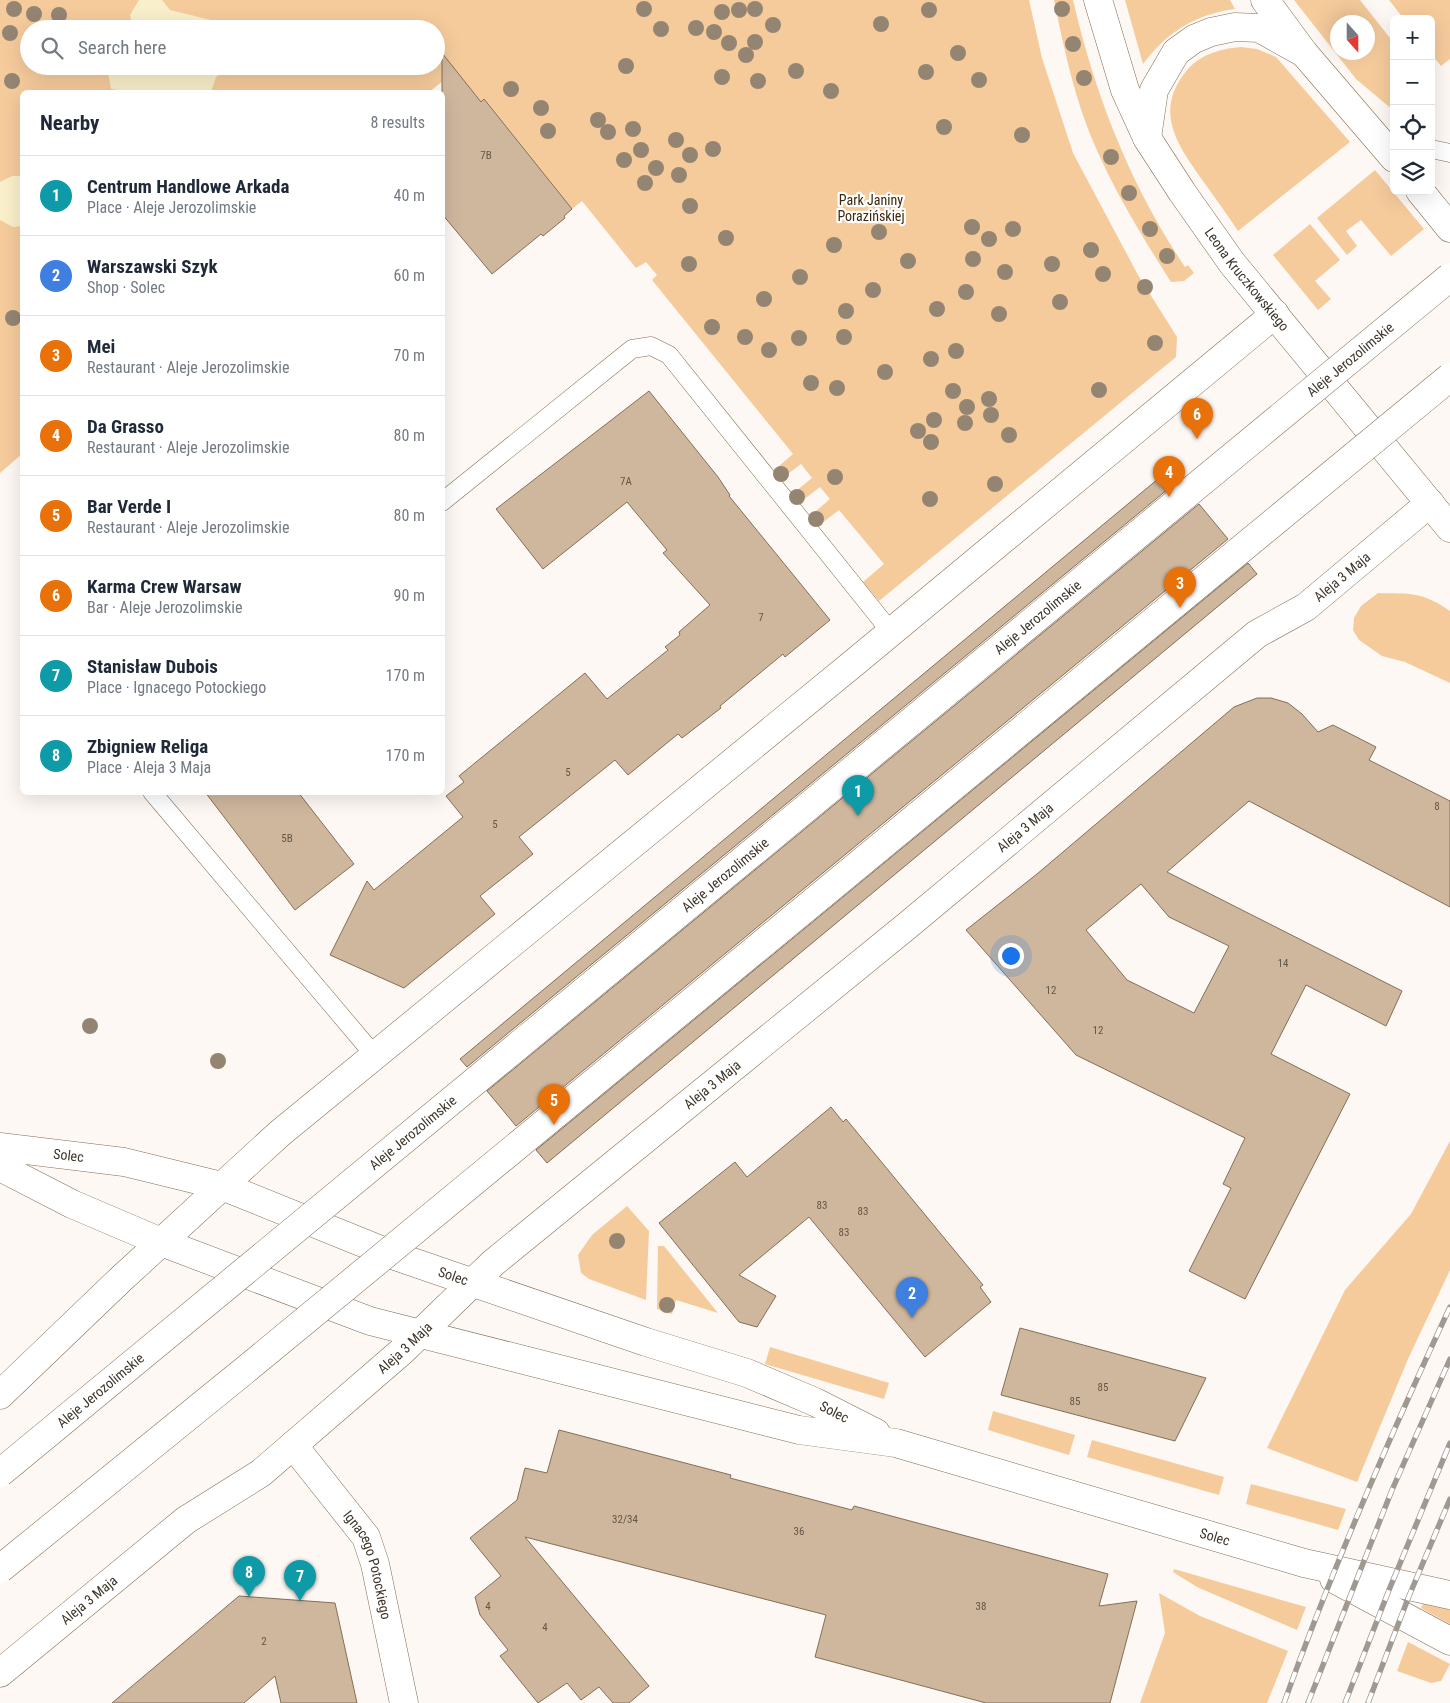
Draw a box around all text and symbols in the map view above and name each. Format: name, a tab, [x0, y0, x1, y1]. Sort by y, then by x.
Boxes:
north arrow	[1330, 15, 1375, 60]
map controls	[1390, 15, 1435, 195]
button: +	[1390, 15, 1435, 60]
search box	[20, 20, 445, 75]
icon: search	[38, 34, 66, 62]
text: Search here	[78, 36, 166, 59]
button: −	[1390, 60, 1435, 105]
button: locate	[1390, 105, 1435, 150]
text: Nearby	[40, 111, 99, 135]
text: 8 results	[370, 113, 425, 132]
house number: 7B	[480, 149, 492, 162]
button: layers	[1390, 150, 1435, 195]
text: Centrum Handlowe Arkada	[87, 175, 289, 198]
text: 1	[52, 186, 60, 205]
text: 40 m	[393, 186, 425, 205]
park label: Park Janiny Porazińskiej	[837, 192, 905, 224]
text: Place · Aleje Jerozolimskie	[87, 198, 256, 217]
street label: Leona Kruczkowskiego	[1202, 224, 1293, 334]
text: Warszawski Szyk	[87, 255, 218, 278]
text: 2	[52, 266, 60, 285]
text: 60 m	[393, 266, 425, 285]
text: Shop · Solec	[87, 278, 165, 297]
street label: Aleje Jerozolimskie	[1303, 319, 1397, 400]
text: Mei	[87, 335, 115, 358]
text: 3	[52, 346, 60, 365]
text: 70 m	[393, 346, 425, 365]
text: Restaurant · Aleje Jerozolimskie	[87, 358, 289, 377]
pin: 6	[1181, 398, 1213, 439]
text: Da Grasso	[87, 415, 164, 438]
text: 4	[52, 426, 60, 445]
text: 80 m	[393, 426, 425, 445]
text: Restaurant · Aleje Jerozolimskie	[87, 438, 289, 457]
pin: 4	[1153, 456, 1185, 497]
house number: 7A	[620, 475, 633, 488]
text: Bar Verde I	[87, 495, 171, 518]
text: 5	[52, 506, 60, 525]
text: 80 m	[393, 506, 425, 525]
text: Restaurant · Aleje Jerozolimskie	[87, 518, 289, 537]
street label: Aleja 3 Maja	[1311, 549, 1373, 605]
pin: 3	[1164, 567, 1196, 608]
text: Karma Crew Warsaw	[87, 575, 241, 598]
street label: Aleje Jerozolimskie	[991, 576, 1085, 658]
text: 6	[52, 586, 60, 605]
text: 90 m	[393, 586, 425, 605]
text: Bar · Aleje Jerozolimskie	[87, 598, 243, 617]
house number: 7	[758, 611, 764, 624]
text: Stanisław Dubois	[87, 655, 218, 678]
text: 7	[52, 666, 60, 685]
text: 170 m	[386, 666, 425, 685]
text: Place · Ignacego Potockiego	[87, 678, 266, 697]
text: Zbigniew Religa	[87, 735, 208, 758]
text: 8	[52, 746, 60, 765]
text: 170 m	[386, 746, 425, 765]
text: Place · Aleja 3 Maja	[87, 758, 211, 777]
house number: 5	[565, 766, 571, 779]
pin: 1	[842, 775, 874, 816]
street label: Aleja 3 Maja	[994, 799, 1056, 855]
house number: 8	[1434, 800, 1440, 813]
house number: 5	[492, 818, 498, 831]
house number: 5B	[281, 832, 293, 845]
street label: Aleje Jerozolimskie	[679, 834, 772, 915]
your location	[998, 943, 1024, 969]
house number: 14	[1278, 957, 1289, 970]
house number: 12	[1046, 984, 1056, 997]
house number: 12	[1093, 1024, 1103, 1037]
street label: Aleja 3 Maja	[681, 1057, 744, 1112]
pin: 5	[538, 1084, 570, 1125]
street label: Aleje Jerozolimskie	[366, 1092, 460, 1173]
street label: Solec	[52, 1146, 85, 1165]
house number: 83	[817, 1199, 827, 1212]
house number: 83	[858, 1205, 868, 1218]
house number: 83	[839, 1226, 849, 1239]
street label: Solec	[436, 1263, 470, 1288]
pin: 2	[896, 1277, 928, 1318]
street label: Aleja 3 Maja	[374, 1319, 435, 1377]
street label: Aleje Jerozolimskie	[54, 1350, 147, 1431]
house number: 85	[1098, 1381, 1108, 1394]
house number: 85	[1070, 1395, 1080, 1408]
street label: Solec	[817, 1398, 852, 1426]
street label: Ignacego Potockiego	[340, 1507, 394, 1621]
house number: 32/34	[612, 1513, 638, 1526]
house number: 36	[794, 1525, 804, 1538]
street label: Solec	[1198, 1525, 1232, 1549]
pin: 8	[233, 1556, 265, 1597]
pin: 7	[284, 1560, 316, 1601]
street label: Aleja 3 Maja	[57, 1572, 120, 1628]
house number: 4	[485, 1600, 491, 1613]
house number: 38	[976, 1600, 986, 1613]
house number: 4	[542, 1621, 548, 1634]
house number: 2	[261, 1635, 267, 1648]

